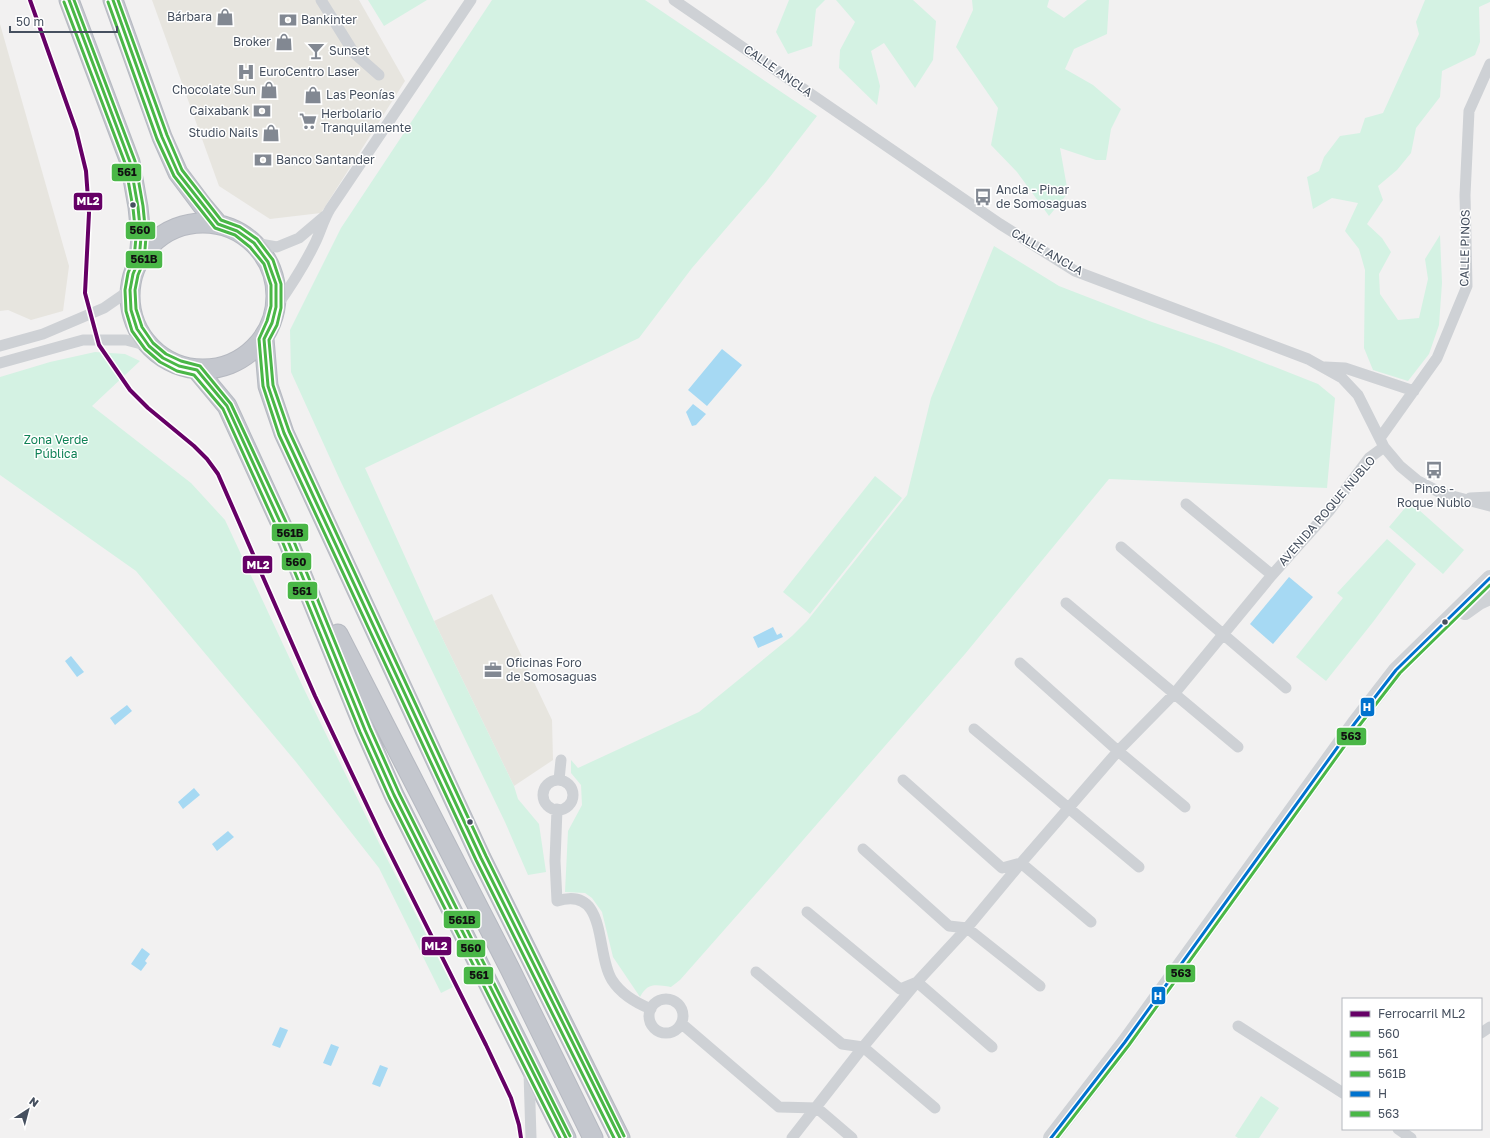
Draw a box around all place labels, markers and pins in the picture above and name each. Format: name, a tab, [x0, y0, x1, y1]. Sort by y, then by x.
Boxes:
shop icon: Bárbara	[215, 7, 235, 27]
place label: Bárbara	[167, 9, 212, 24]
bank icon: Bankinter	[278, 10, 298, 30]
place label: Bankinter	[301, 12, 357, 27]
shop icon: Broker	[274, 32, 294, 52]
place label: Broker	[233, 34, 271, 49]
bar icon: Sunset	[306, 41, 326, 61]
place label: Sunset	[329, 43, 370, 58]
hospital icon: EuroCentro Laser	[236, 62, 256, 82]
place label: EuroCentro Laser	[259, 64, 359, 79]
shop icon: Chocolate Sun	[259, 80, 279, 100]
place label: Chocolate Sun	[172, 82, 256, 97]
shop icon: Las Peonías	[303, 85, 323, 105]
place label: Las Peonías	[326, 87, 395, 102]
bank icon: Caixabank	[252, 101, 272, 121]
place label: Caixabank	[189, 103, 249, 118]
place label: Herbolario Tranquilamente	[321, 106, 411, 135]
supermarket icon: Herbolario Tranquilamente	[298, 111, 318, 131]
shop icon: Studio Nails	[261, 123, 281, 143]
place label: Studio Nails	[188, 125, 258, 140]
bank icon: Banco Santander	[253, 150, 273, 170]
place label: Banco Santander	[276, 152, 375, 167]
place label: Ancla - Pinar de Somosaguas	[996, 182, 1087, 211]
bus stop icon: Ancla - Pinar de Somosaguas	[973, 187, 993, 207]
unlabelled marker	[128, 200, 138, 210]
bus stop icon: Pinos - Roque Nublo	[1424, 460, 1444, 480]
place label: Pinos - Roque Nublo	[1397, 481, 1471, 510]
unlabelled marker	[1440, 617, 1450, 627]
place label: Oficinas Foro de Somosaguas	[506, 655, 597, 684]
office icon: Oficinas Foro de Somosaguas	[483, 660, 503, 680]
unlabelled marker	[465, 817, 475, 827]

